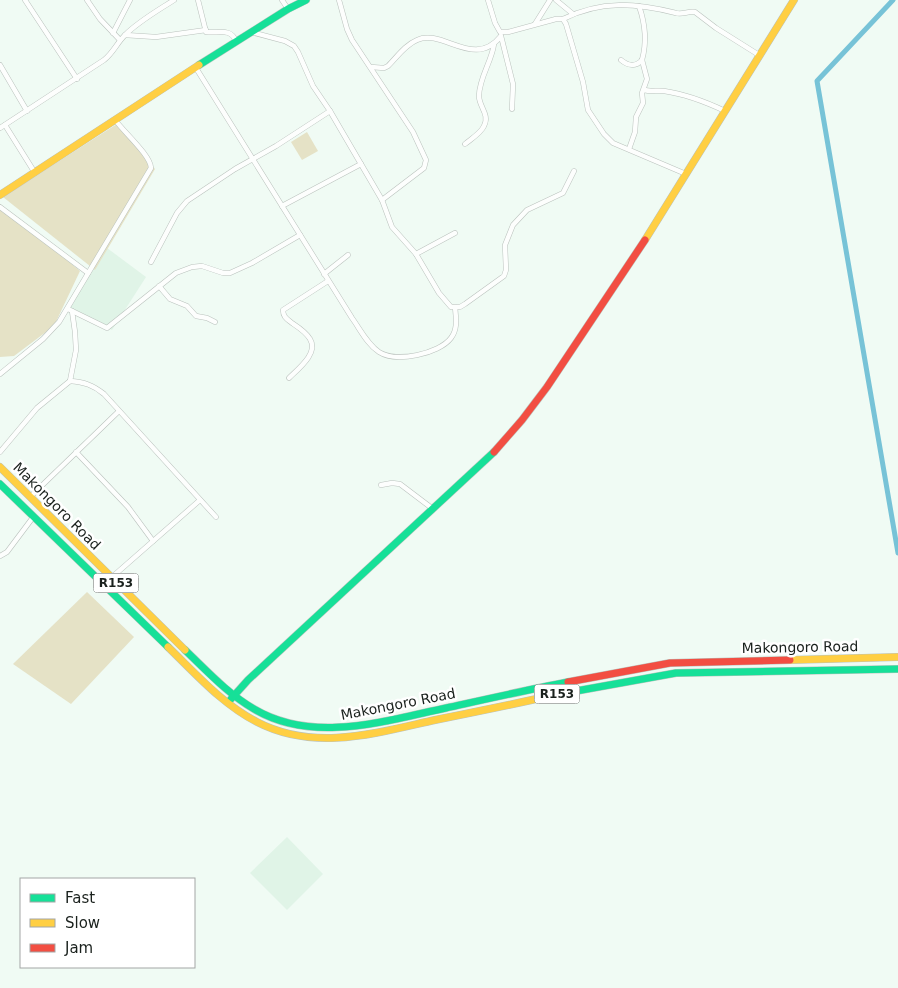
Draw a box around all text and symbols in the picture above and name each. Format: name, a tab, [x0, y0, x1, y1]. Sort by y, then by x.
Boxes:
street label: Makongoro Road	[10, 459, 104, 553]
road number: R153	[94, 574, 138, 592]
street label: Makongoro Road	[741, 638, 859, 656]
road number: R153	[534, 684, 580, 704]
street label: Makongoro Road	[339, 685, 457, 723]
legend	[20, 878, 195, 968]
text: Fast	[65, 889, 95, 907]
text: Slow	[65, 914, 100, 932]
text: Jam	[64, 939, 93, 957]

